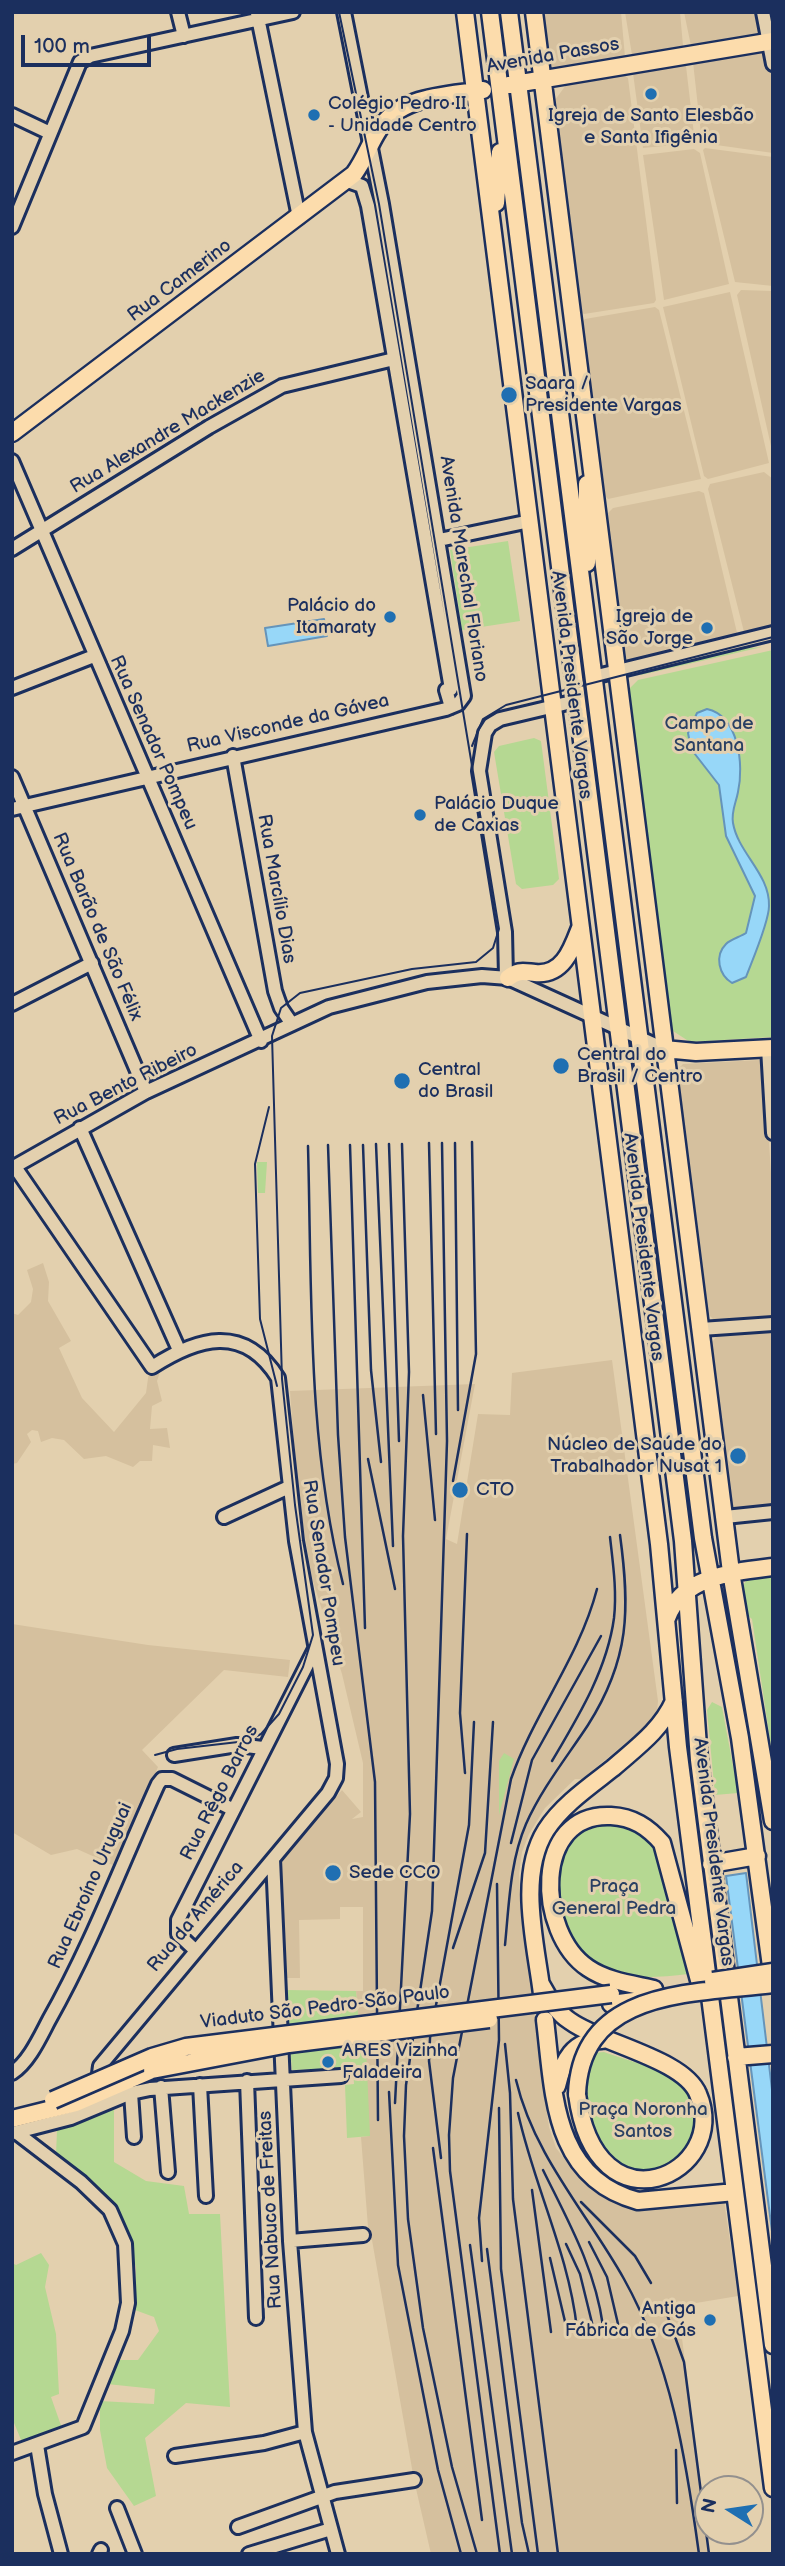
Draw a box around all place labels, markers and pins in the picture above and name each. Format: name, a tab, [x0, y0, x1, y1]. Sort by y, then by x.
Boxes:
marker: Igreja de Santo Elesbão e Santa Ifigênia	[643, 86, 659, 102]
place label: Colégio Pedro II - Unidade Centro	[328, 93, 477, 137]
place label: Igreja de Santo Elesbão e Santa Ifigênia	[548, 105, 754, 149]
marker: Colégio Pedro II - Unidade Centro	[306, 107, 322, 123]
place label: Saara / Presidente Vargas	[525, 373, 682, 417]
marker: Saara / Presidente Vargas	[499, 385, 519, 405]
place label: Palácio do Itamaraty	[287, 595, 376, 639]
place label: Igreja de São Jorge	[606, 606, 693, 650]
marker: Palácio do Itamaraty	[382, 609, 398, 625]
marker: Igreja de São Jorge	[699, 620, 715, 636]
place label: Palácio Duque de Caxias	[434, 793, 559, 837]
marker: Palácio Duque de Caxias	[412, 807, 428, 823]
place label: Central do Brasil / Centro	[577, 1044, 703, 1088]
marker: Central do Brasil / Centro	[551, 1056, 571, 1076]
place label: Central do Brasil	[418, 1059, 493, 1103]
marker: Central do Brasil	[392, 1071, 412, 1091]
place label: Núcleo de Saúde do Trabalhador Nusat 1	[547, 1434, 722, 1478]
marker: Núcleo de Saúde do Trabalhador Nusat 1	[728, 1446, 748, 1466]
place label: CTO	[476, 1479, 514, 1501]
marker: CTO	[450, 1480, 470, 1500]
place label: Sede CCO	[349, 1862, 441, 1884]
marker: Sede CCO	[323, 1863, 343, 1883]
place label: ARES Vizinha Faladeira	[342, 2040, 458, 2084]
marker: ARES Vizinha Faladeira	[320, 2054, 336, 2070]
place label: Antiga Fábrica de Gás	[565, 2298, 696, 2342]
marker: Antiga Fábrica de Gás	[702, 2312, 718, 2328]

